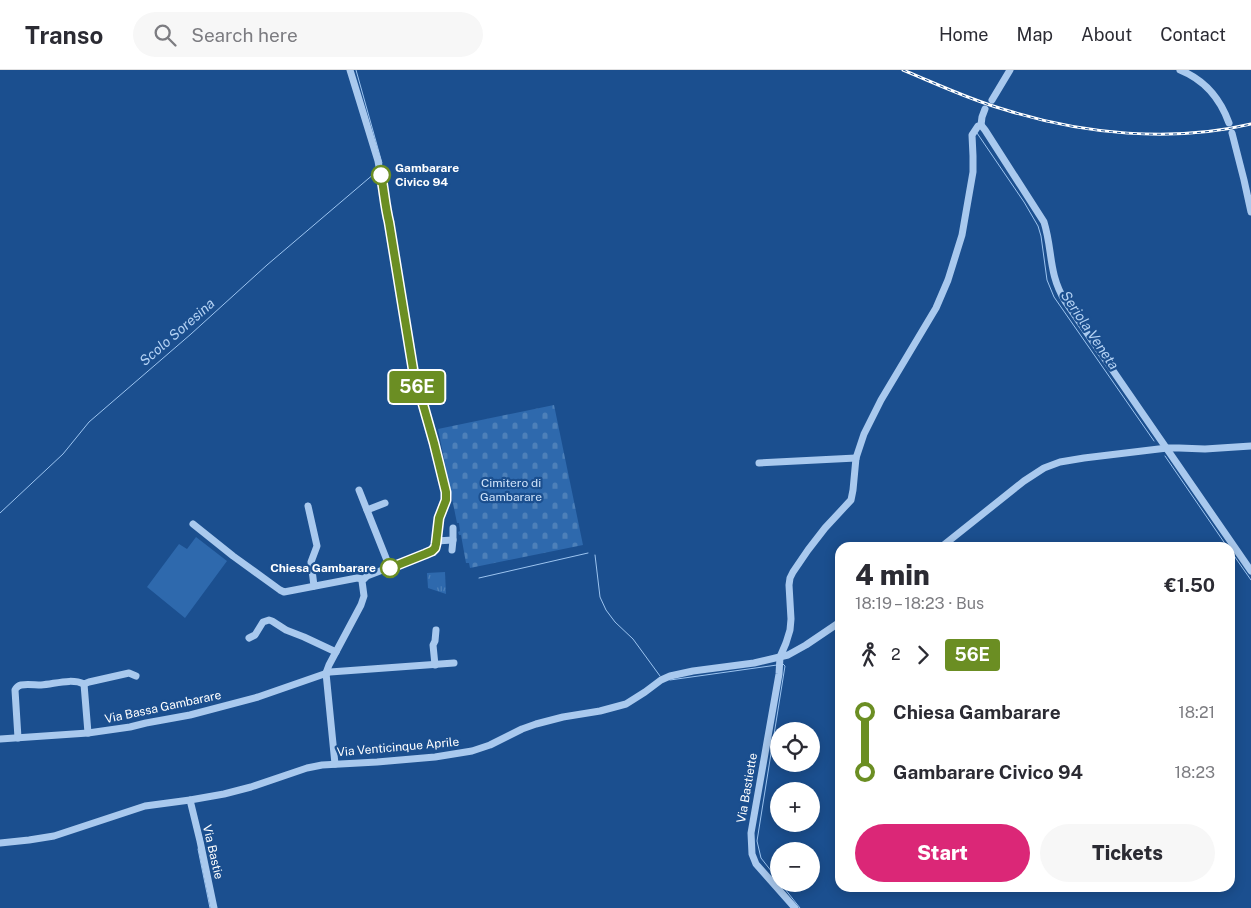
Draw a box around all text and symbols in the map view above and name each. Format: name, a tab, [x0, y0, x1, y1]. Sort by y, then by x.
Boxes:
search box	[133, 12, 483, 57]
text: Transo	[25, 21, 103, 49]
icon: search	[151, 21, 179, 49]
text: Search here	[191, 24, 298, 46]
text: Home	[939, 24, 989, 45]
text: Map	[1017, 24, 1053, 45]
text: About	[1081, 24, 1132, 45]
text: Contact	[1160, 24, 1226, 45]
place label: Gambarare Civico 94	[395, 161, 459, 189]
marker: Gambarare Civico 94	[371, 165, 391, 185]
water label: Seriola Veneta	[1058, 288, 1122, 372]
water label: Scolo Soresina	[136, 295, 218, 369]
line badge: 56E	[388, 371, 446, 403]
text: 56E	[399, 376, 435, 397]
park label: Cimitero di Gambarare	[480, 476, 542, 504]
marker: Chiesa Gambarare	[380, 558, 400, 578]
text: 4 min	[855, 558, 930, 591]
place label: Chiesa Gambarare	[270, 561, 376, 575]
text: €1.50	[1164, 574, 1215, 596]
text: 18:19 – 18:23 · Bus	[855, 594, 984, 613]
icon: walk	[855, 641, 883, 669]
icon: forward	[909, 641, 937, 669]
text: 56E	[955, 644, 990, 665]
text: 2	[891, 645, 901, 664]
street label: Via Bassa Gambarare	[103, 688, 223, 726]
text: Chiesa Gambarare	[893, 701, 1061, 723]
text: 18:21	[1178, 703, 1215, 722]
map controls	[770, 722, 820, 892]
button: locate	[770, 722, 820, 772]
street label: Via Venticinque Aprile	[336, 735, 460, 759]
street label: Via Bastiette	[734, 752, 760, 824]
text: Gambarare Civico 94	[893, 761, 1083, 783]
text: 18:23	[1175, 763, 1215, 782]
button: +	[770, 782, 820, 832]
street label: Via Bastie	[200, 823, 226, 881]
button: Start	[855, 824, 1030, 882]
button: Tickets	[1040, 824, 1215, 882]
button: −	[770, 842, 820, 892]

